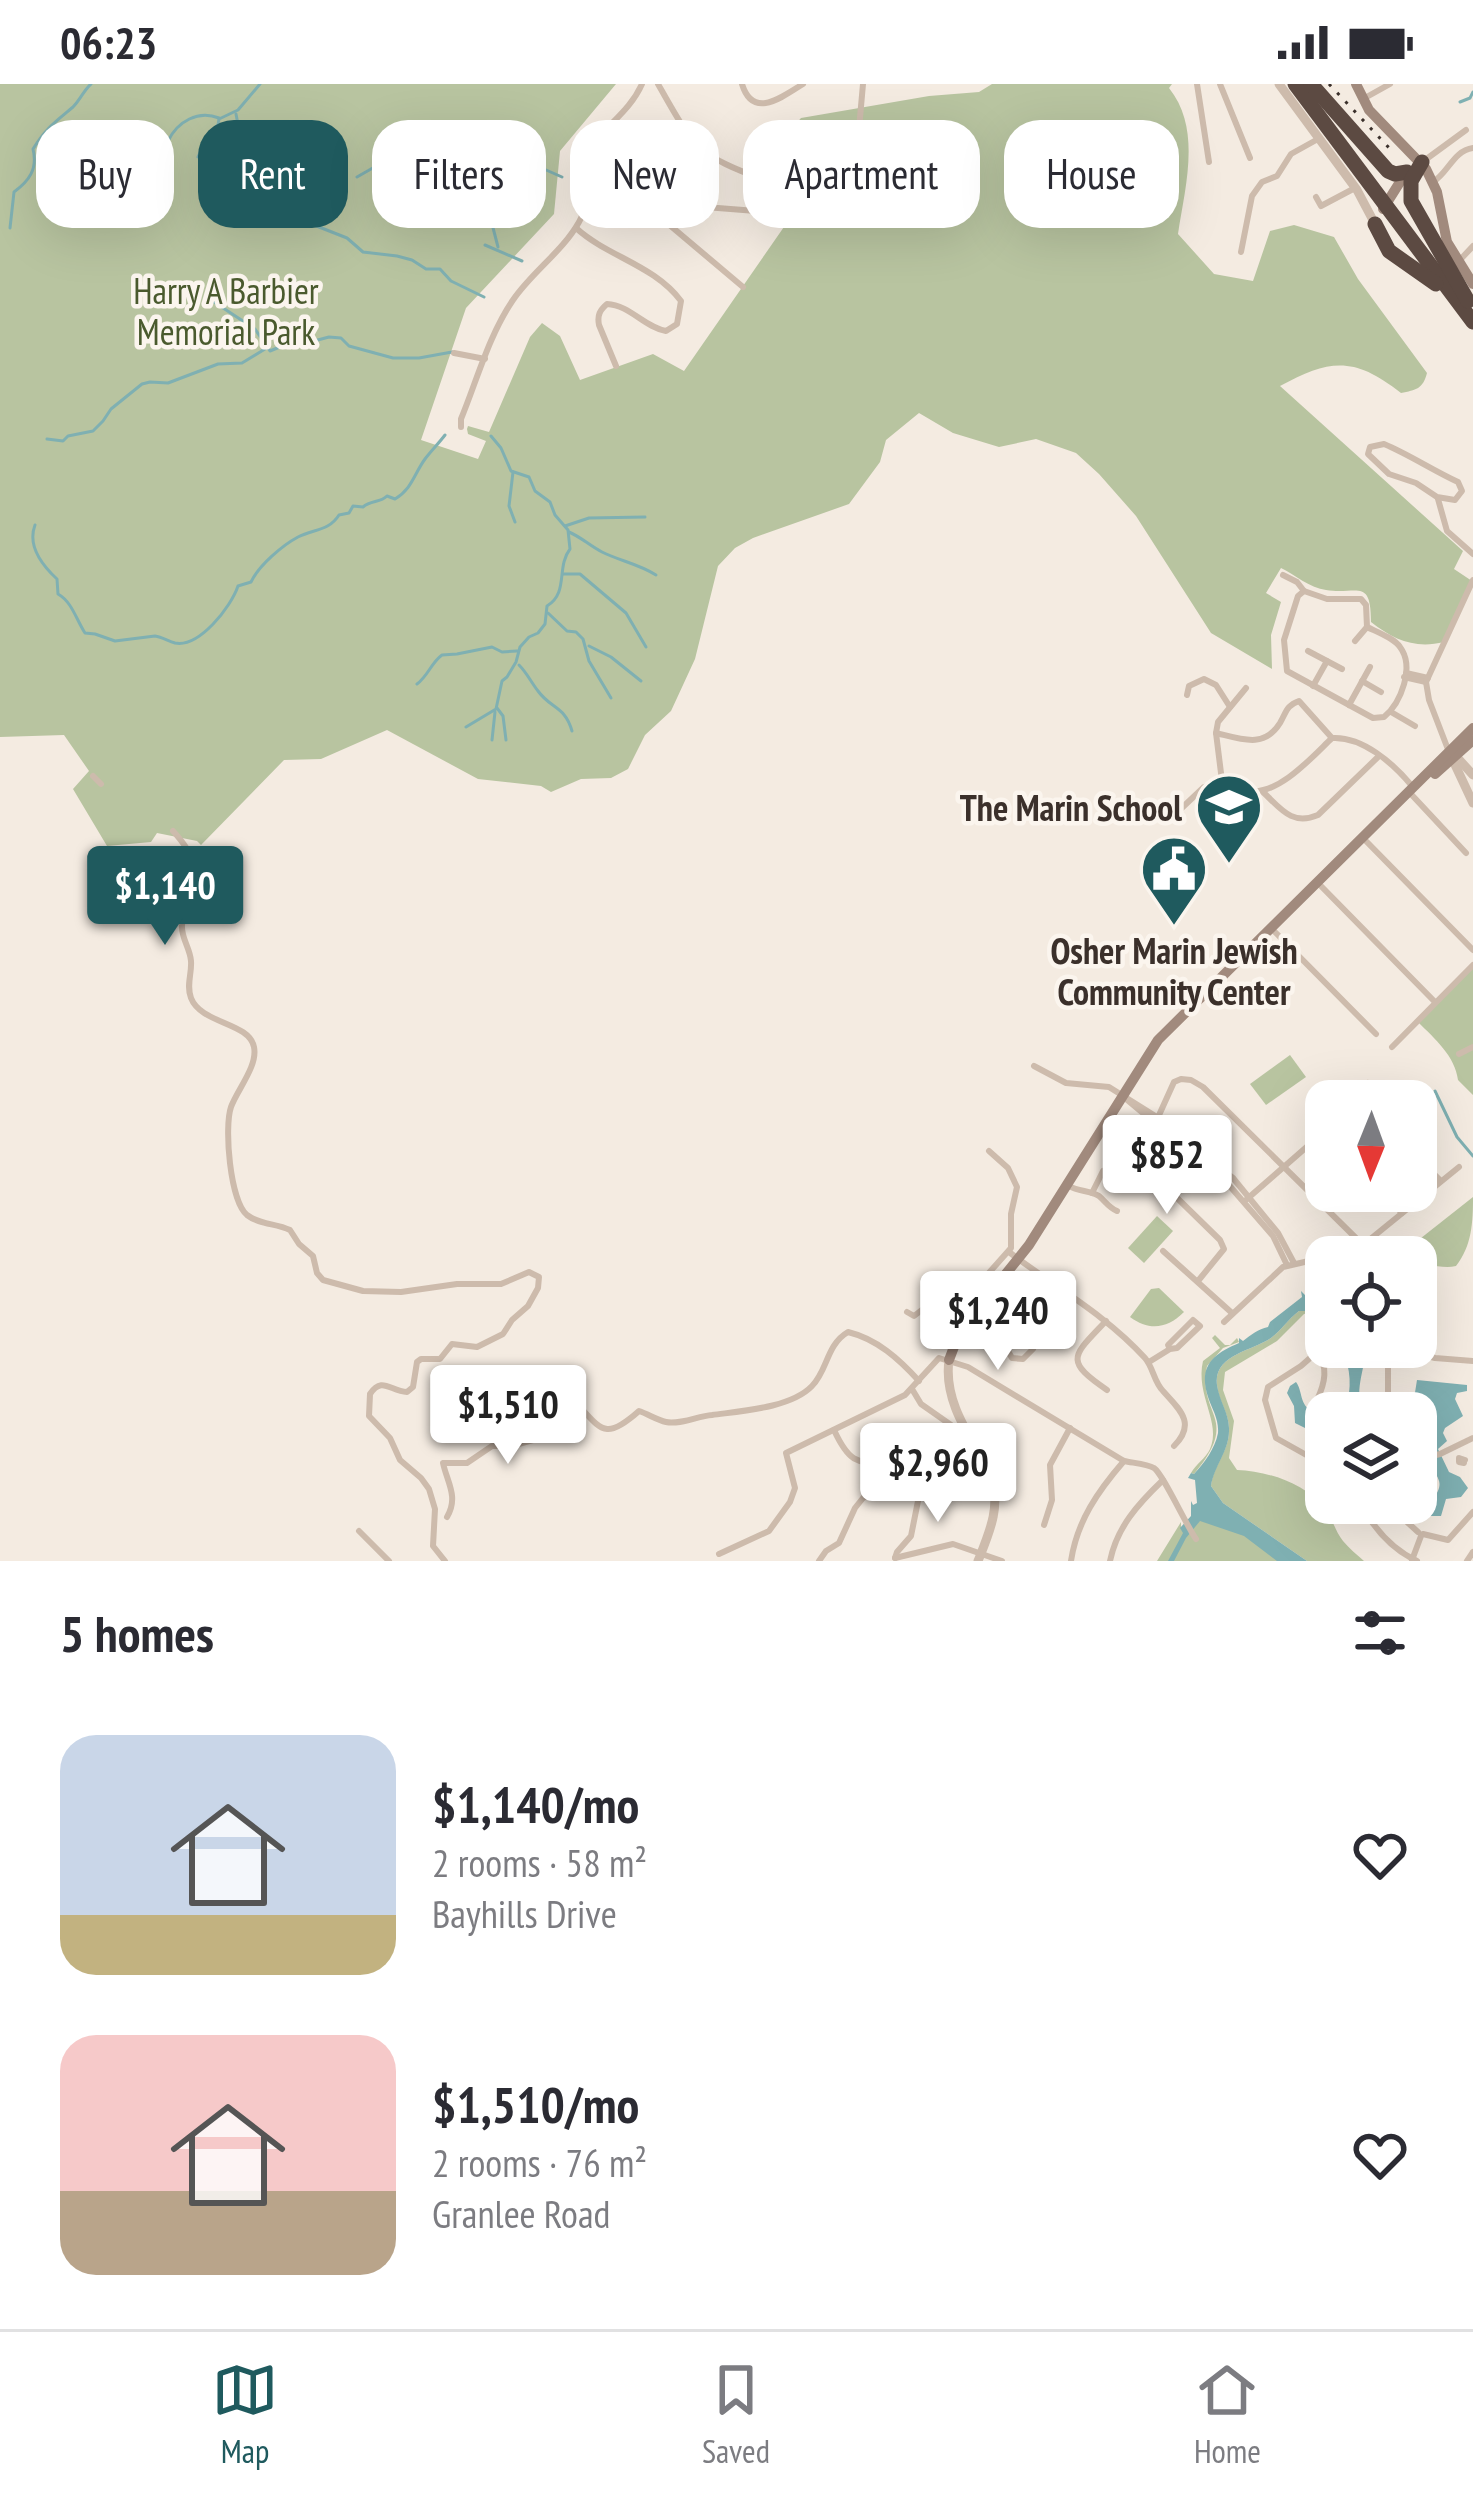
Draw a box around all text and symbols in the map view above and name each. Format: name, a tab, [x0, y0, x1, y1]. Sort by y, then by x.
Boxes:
text: 06:23	[60, 13, 157, 71]
chip: Buy	[36, 120, 174, 228]
chip: Rent	[198, 120, 348, 228]
chip: Filters	[372, 120, 546, 228]
chip: New	[570, 120, 719, 228]
chip: Apartment	[743, 120, 980, 228]
chip: House	[1004, 120, 1179, 228]
park label: Harry A Barbier Memorial Park	[133, 267, 319, 355]
school or university icon: The Marin School	[1194, 772, 1264, 866]
place label: The Marin School	[960, 784, 1182, 831]
public building icon: Osher Marin Jewish Community Center	[1139, 834, 1209, 928]
pin: $1,140	[67, 846, 263, 948]
text: $1,140	[114, 859, 216, 910]
place label: Osher Marin Jewish Community Center	[1050, 927, 1298, 1015]
north arrow	[1305, 1080, 1437, 1212]
map controls	[1305, 1080, 1437, 1524]
pin: $852	[1096, 1115, 1238, 1217]
text: $852	[1130, 1128, 1204, 1179]
button: locate	[1305, 1236, 1437, 1368]
pin: $1,240	[900, 1271, 1096, 1373]
text: $1,240	[947, 1284, 1049, 1335]
pin: $1,510	[410, 1365, 606, 1467]
text: $1,510	[457, 1378, 559, 1429]
button: layers	[1305, 1392, 1437, 1524]
pin: $2,960	[840, 1423, 1036, 1525]
text: $2,960	[887, 1436, 989, 1487]
text: 5 homes	[60, 1600, 214, 1666]
icon: filters	[1347, 1600, 1413, 1666]
text: $1,140/mo	[432, 1771, 639, 1837]
icon: home	[156, 1783, 300, 1927]
icon: heart	[1347, 1822, 1413, 1888]
text: 2 rooms · 58 m²	[432, 1837, 647, 1888]
text: Bayhills Drive	[432, 1888, 617, 1939]
text: $1,510/mo	[432, 2071, 639, 2137]
icon: home	[156, 2083, 300, 2227]
icon: heart	[1347, 2122, 1413, 2188]
text: 2 rooms · 76 m²	[432, 2137, 647, 2188]
text: Granlee Road	[432, 2188, 610, 2239]
tab: Map	[212, 2357, 278, 2472]
tab: Saved	[702, 2357, 770, 2472]
tab: Home	[1194, 2357, 1261, 2472]

